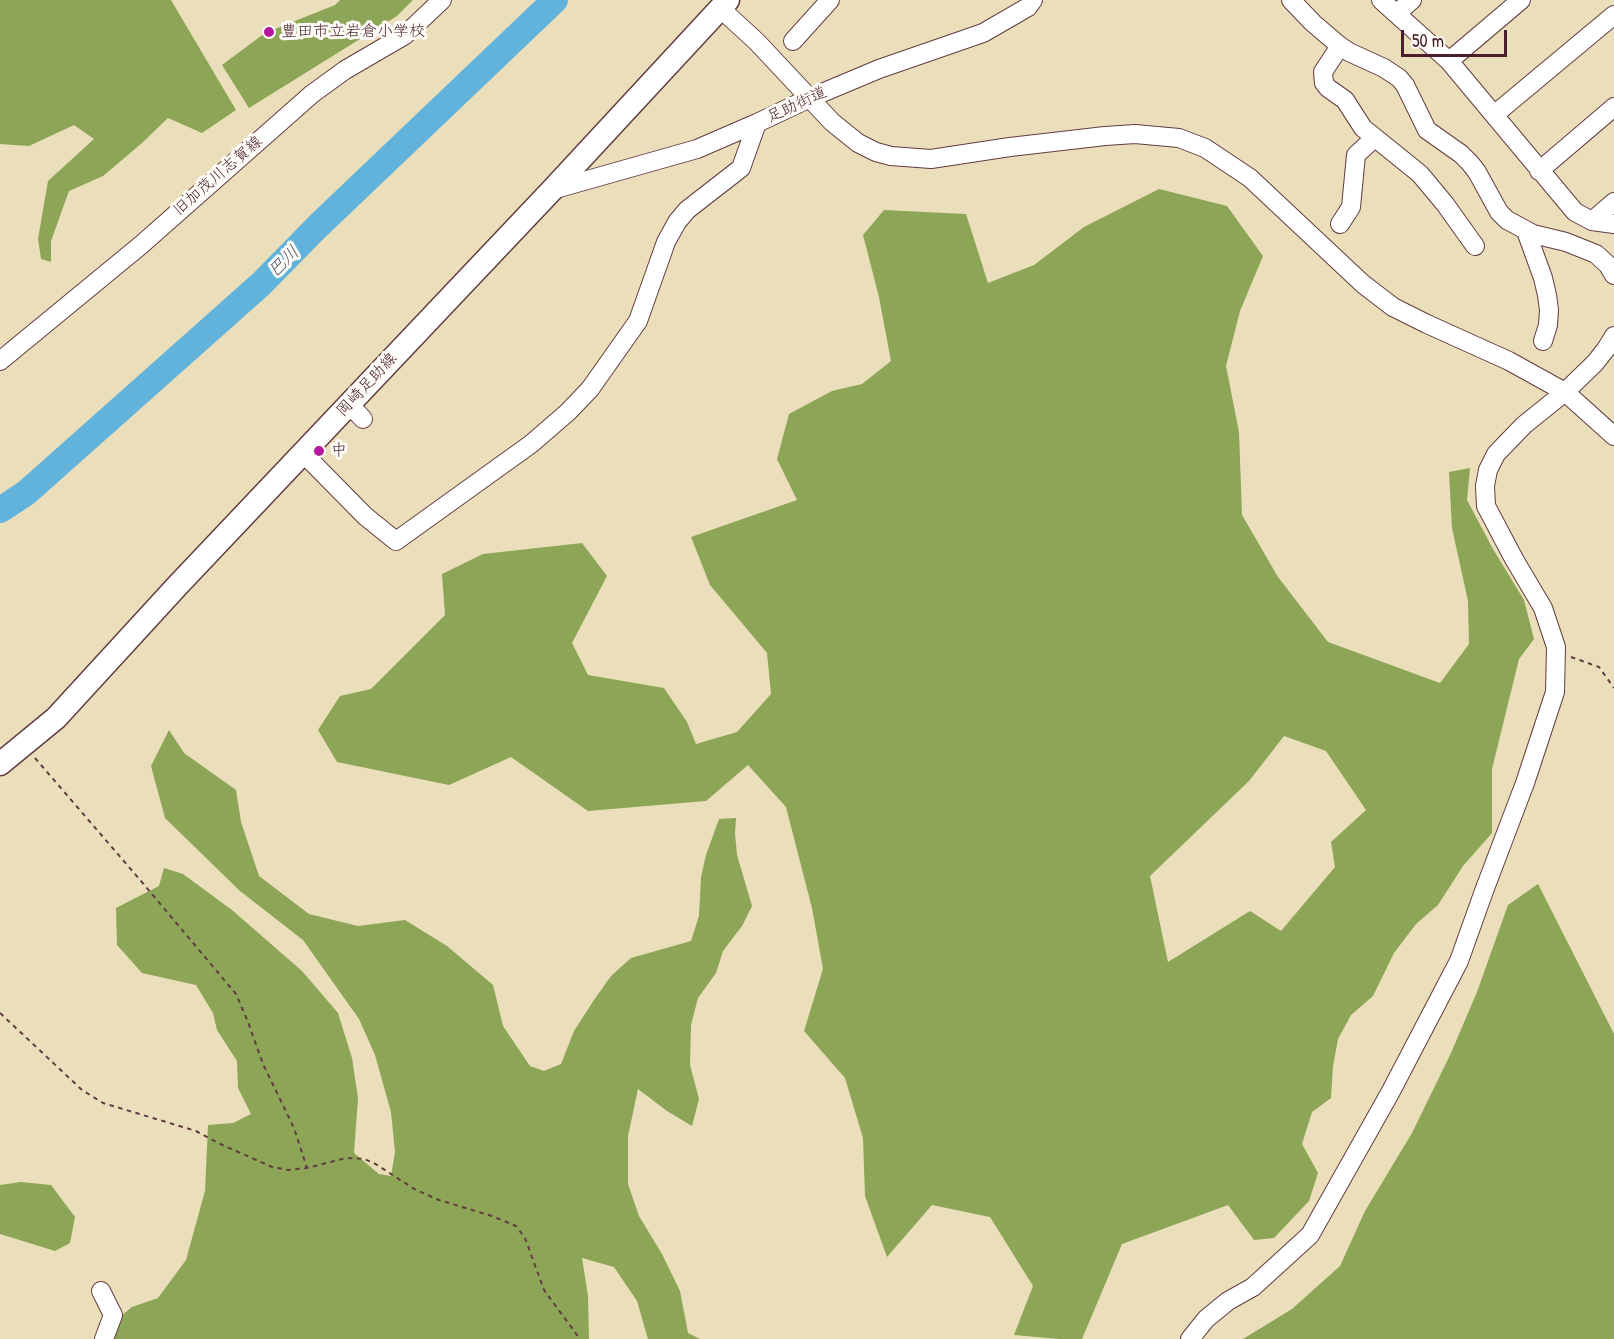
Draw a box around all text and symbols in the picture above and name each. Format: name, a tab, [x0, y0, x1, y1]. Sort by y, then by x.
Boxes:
scale bar	[1404, 18, 1510, 56]
place label: 豊田市立岩倉小学校	[281, 22, 425, 42]
marker: 豊田市立岩倉小学校	[262, 25, 276, 39]
text: 50 m	[1412, 28, 1444, 53]
street label: 足助街道	[764, 83, 830, 127]
street label: 旧加茂川志賀線	[169, 132, 267, 220]
water label: 巴川	[264, 242, 304, 282]
street label: 岡崎足助線	[333, 349, 401, 421]
place label: 中	[331, 441, 347, 461]
marker: 中	[312, 444, 326, 458]

